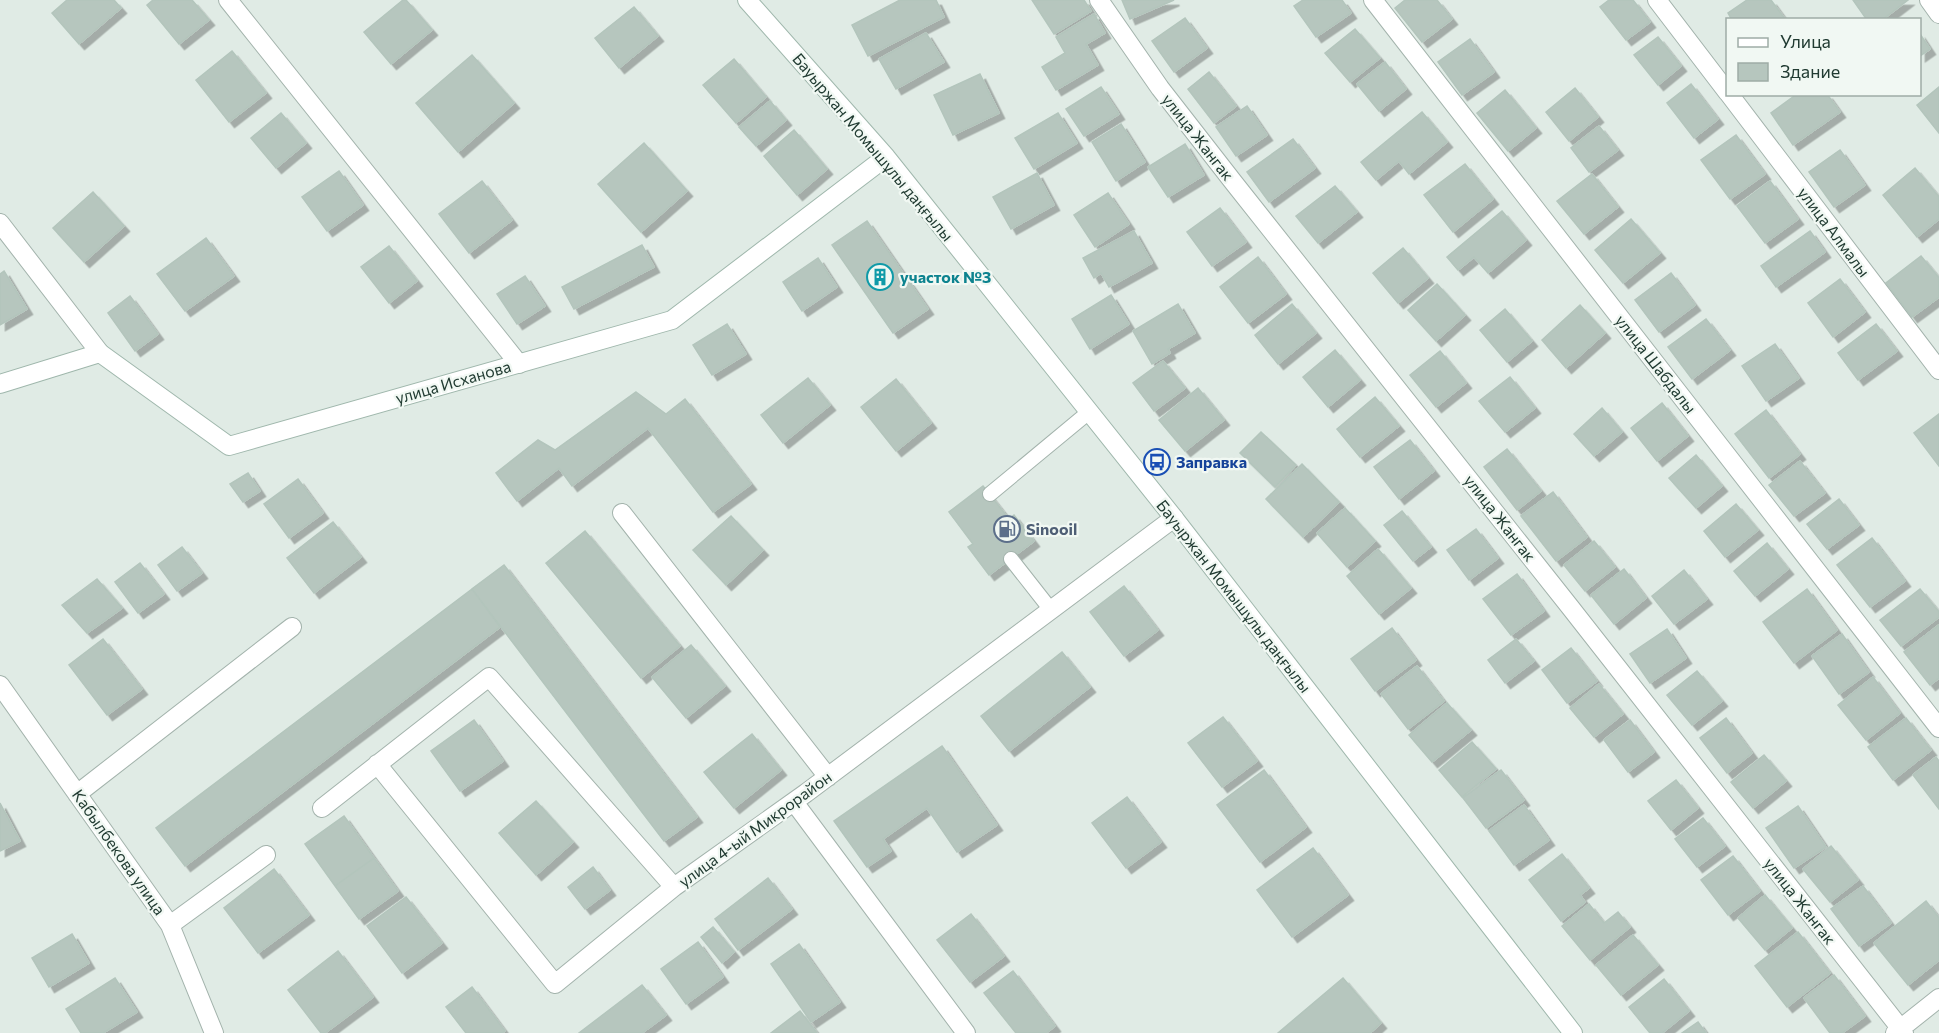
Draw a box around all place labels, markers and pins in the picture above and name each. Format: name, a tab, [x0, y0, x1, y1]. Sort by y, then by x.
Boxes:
building icon: участок №3	[865, 262, 895, 292]
place label: участок №3	[900, 267, 991, 286]
bus stop icon: Заправка	[1142, 447, 1172, 477]
place label: Заправка	[1176, 452, 1247, 471]
fuel station icon: Sinooil	[992, 514, 1022, 544]
place label: Sinooil	[1026, 519, 1077, 538]

